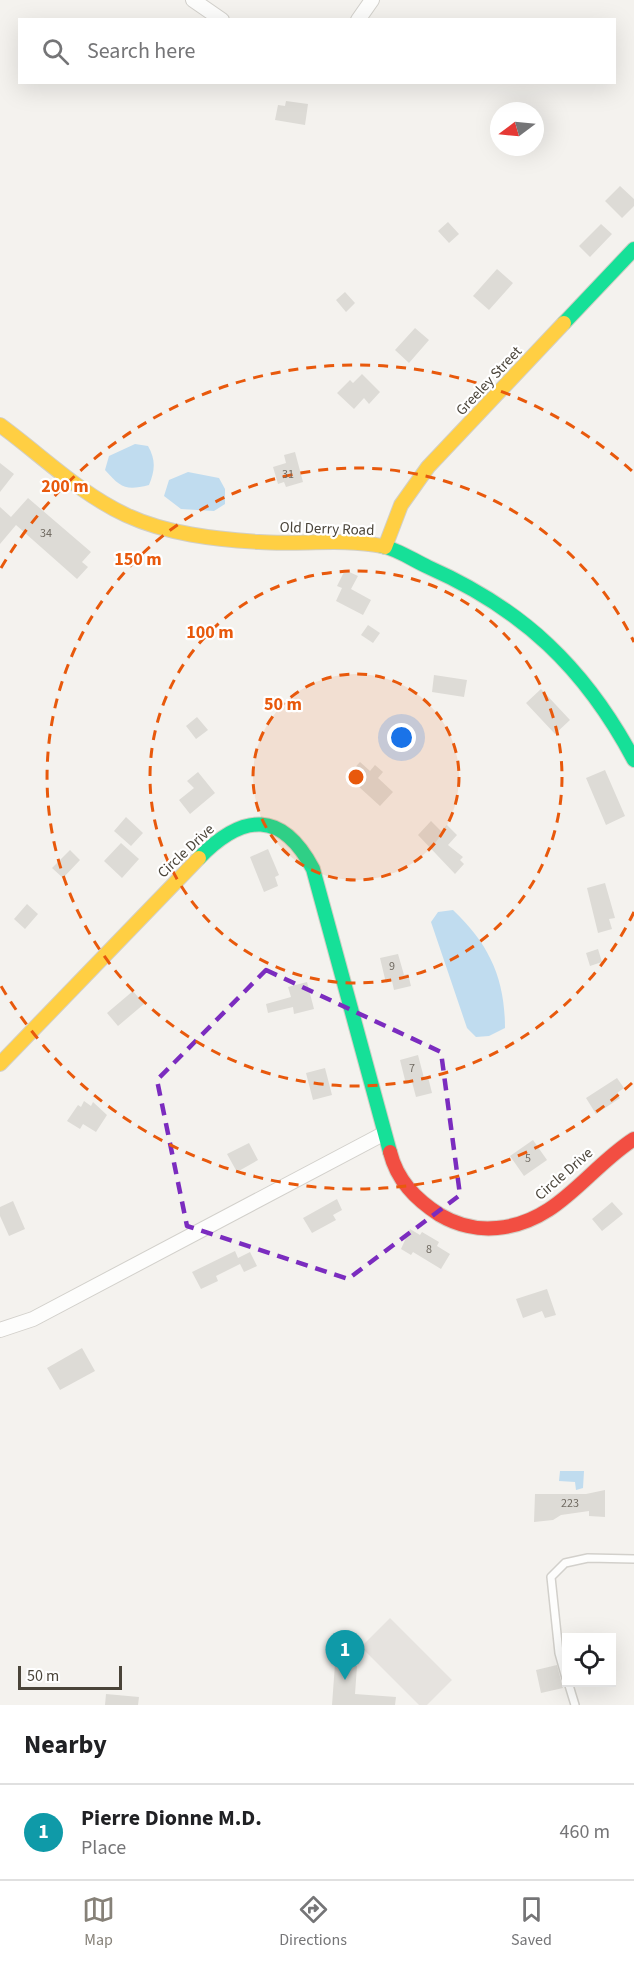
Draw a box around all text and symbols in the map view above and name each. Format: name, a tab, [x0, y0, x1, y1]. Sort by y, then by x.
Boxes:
search box	[18, 18, 616, 84]
icon: search	[39, 35, 72, 68]
text: Search here	[87, 35, 195, 67]
north arrow	[490, 102, 544, 156]
street label: Greeley Street	[451, 342, 527, 420]
house number: 31	[282, 466, 294, 483]
text: 200 m	[41, 474, 89, 499]
street label: Old Derry Road	[279, 517, 375, 541]
house number: 34	[40, 525, 52, 542]
text: 150 m	[114, 547, 162, 572]
text: 100 m	[186, 620, 234, 645]
text: 50 m	[264, 692, 302, 717]
your location	[387, 723, 416, 752]
centre of rings	[346, 767, 366, 787]
street label: Circle Drive	[153, 819, 219, 883]
house number: 9	[389, 958, 395, 975]
house number: 7	[409, 1060, 415, 1077]
street label: Circle Drive	[530, 1143, 598, 1205]
house number: 5	[525, 1150, 531, 1167]
house number: 8	[426, 1241, 432, 1258]
house number: 223	[561, 1495, 579, 1512]
pin: 1	[326, 1630, 364, 1680]
map controls	[562, 1633, 616, 1687]
button: locate	[562, 1633, 616, 1687]
scale bar	[18, 1663, 122, 1690]
text: 50 m	[27, 1665, 59, 1687]
text: Nearby	[24, 1726, 107, 1763]
text: Pierre Dionne M.D.	[81, 1802, 262, 1834]
text: 1	[38, 1818, 49, 1846]
text: 460 m	[560, 1818, 610, 1846]
text: Place	[81, 1834, 126, 1862]
tab: Map	[82, 1893, 115, 1951]
tab: Directions	[279, 1893, 347, 1951]
tab: Saved	[511, 1893, 552, 1951]

